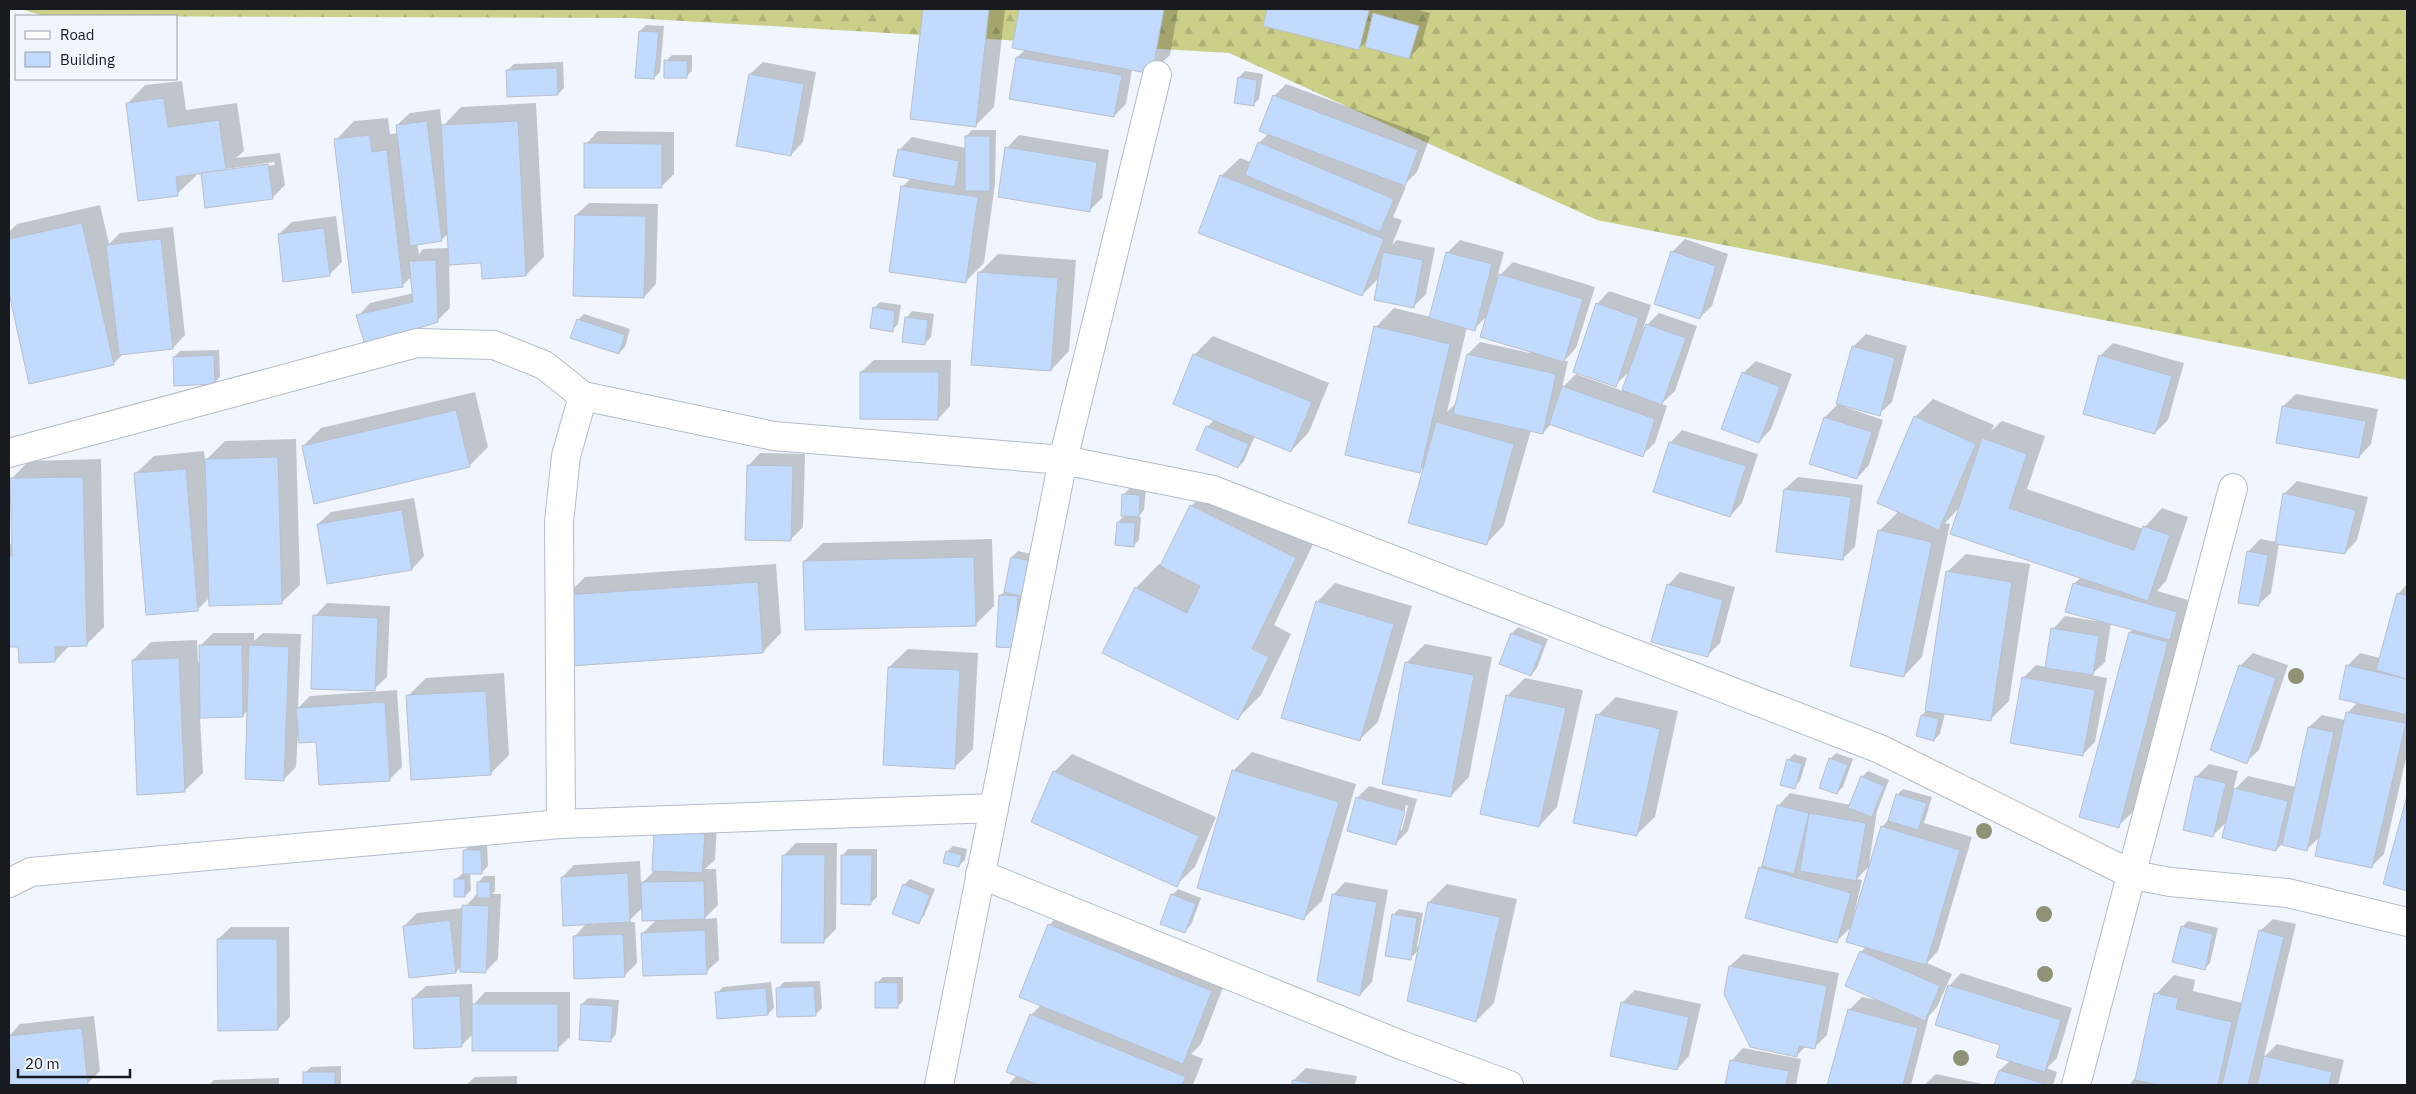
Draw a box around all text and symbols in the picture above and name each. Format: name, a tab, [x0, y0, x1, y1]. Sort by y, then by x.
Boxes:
legend	[15, 15, 178, 80]
text: Road	[60, 25, 95, 44]
text: Building	[60, 50, 115, 69]
scale bar	[18, 1046, 130, 1078]
text: 20 m	[25, 1054, 60, 1073]

